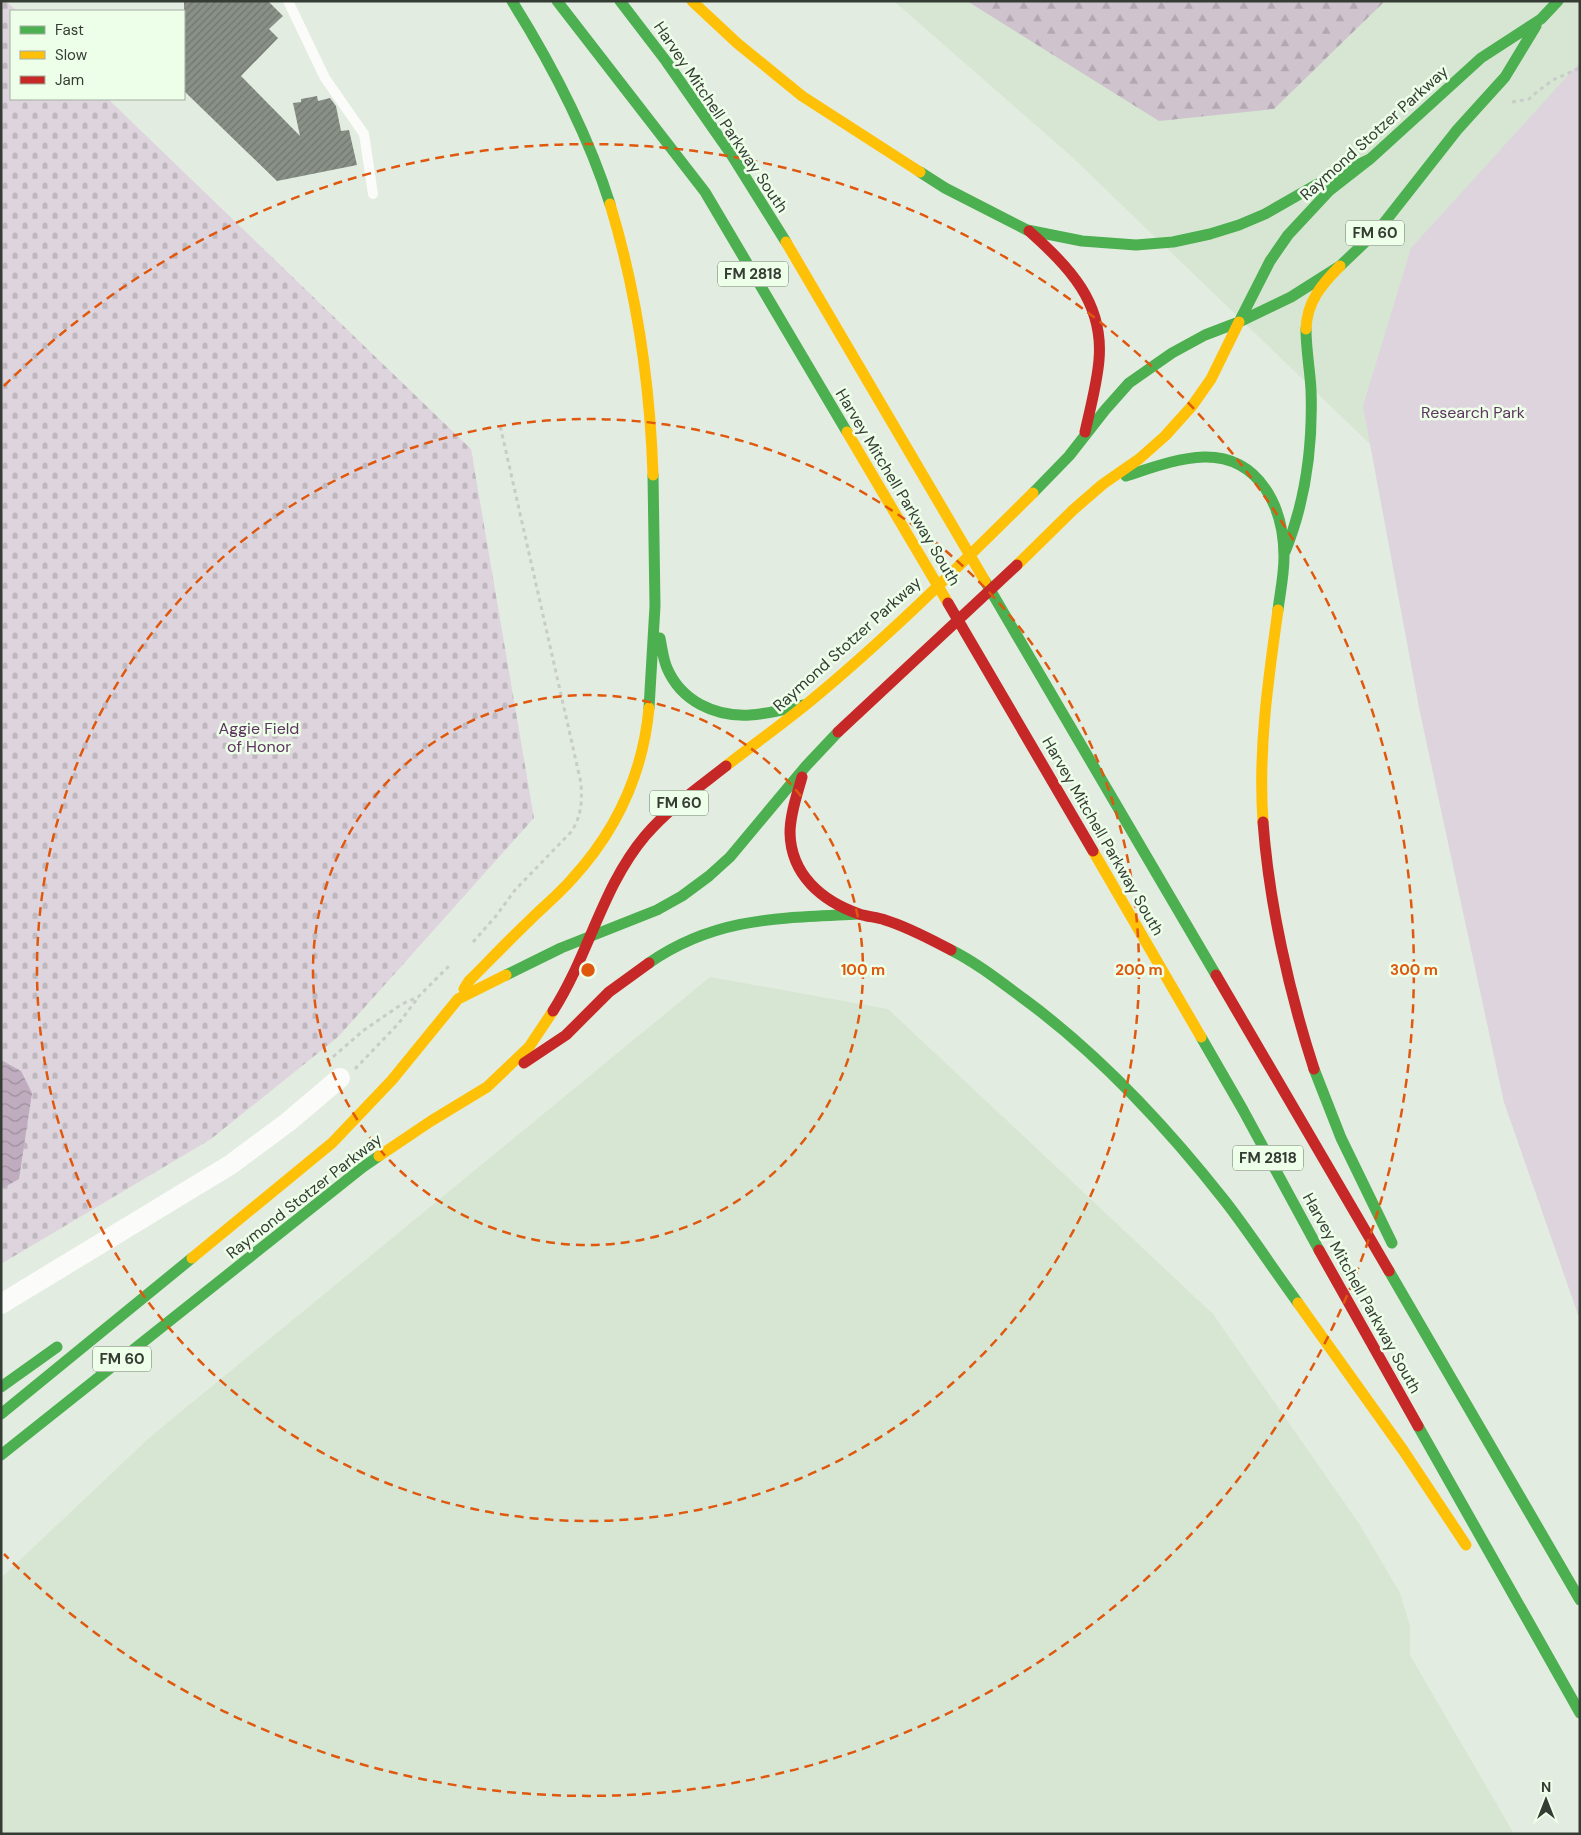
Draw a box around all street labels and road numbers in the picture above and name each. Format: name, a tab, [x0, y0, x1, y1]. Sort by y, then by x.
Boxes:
street label: Harvey Mitchell Parkway South	[649, 17, 793, 217]
street label: Raymond Stotzer Parkway	[1296, 61, 1452, 205]
road number: FM 60	[1346, 220, 1404, 246]
road number: FM 2818	[718, 262, 788, 286]
street label: Harvey Mitchell Parkway South	[831, 385, 965, 589]
street label: Raymond Stotzer Parkway	[769, 572, 925, 716]
street label: Harvey Mitchell Parkway South	[1037, 733, 1169, 939]
road number: FM 60	[650, 790, 708, 816]
street label: Raymond Stotzer Parkway	[222, 1129, 386, 1263]
road number: FM 2818	[1233, 1146, 1303, 1170]
street label: Harvey Mitchell Parkway South	[1298, 1189, 1426, 1397]
road number: FM 60	[93, 1346, 151, 1372]

